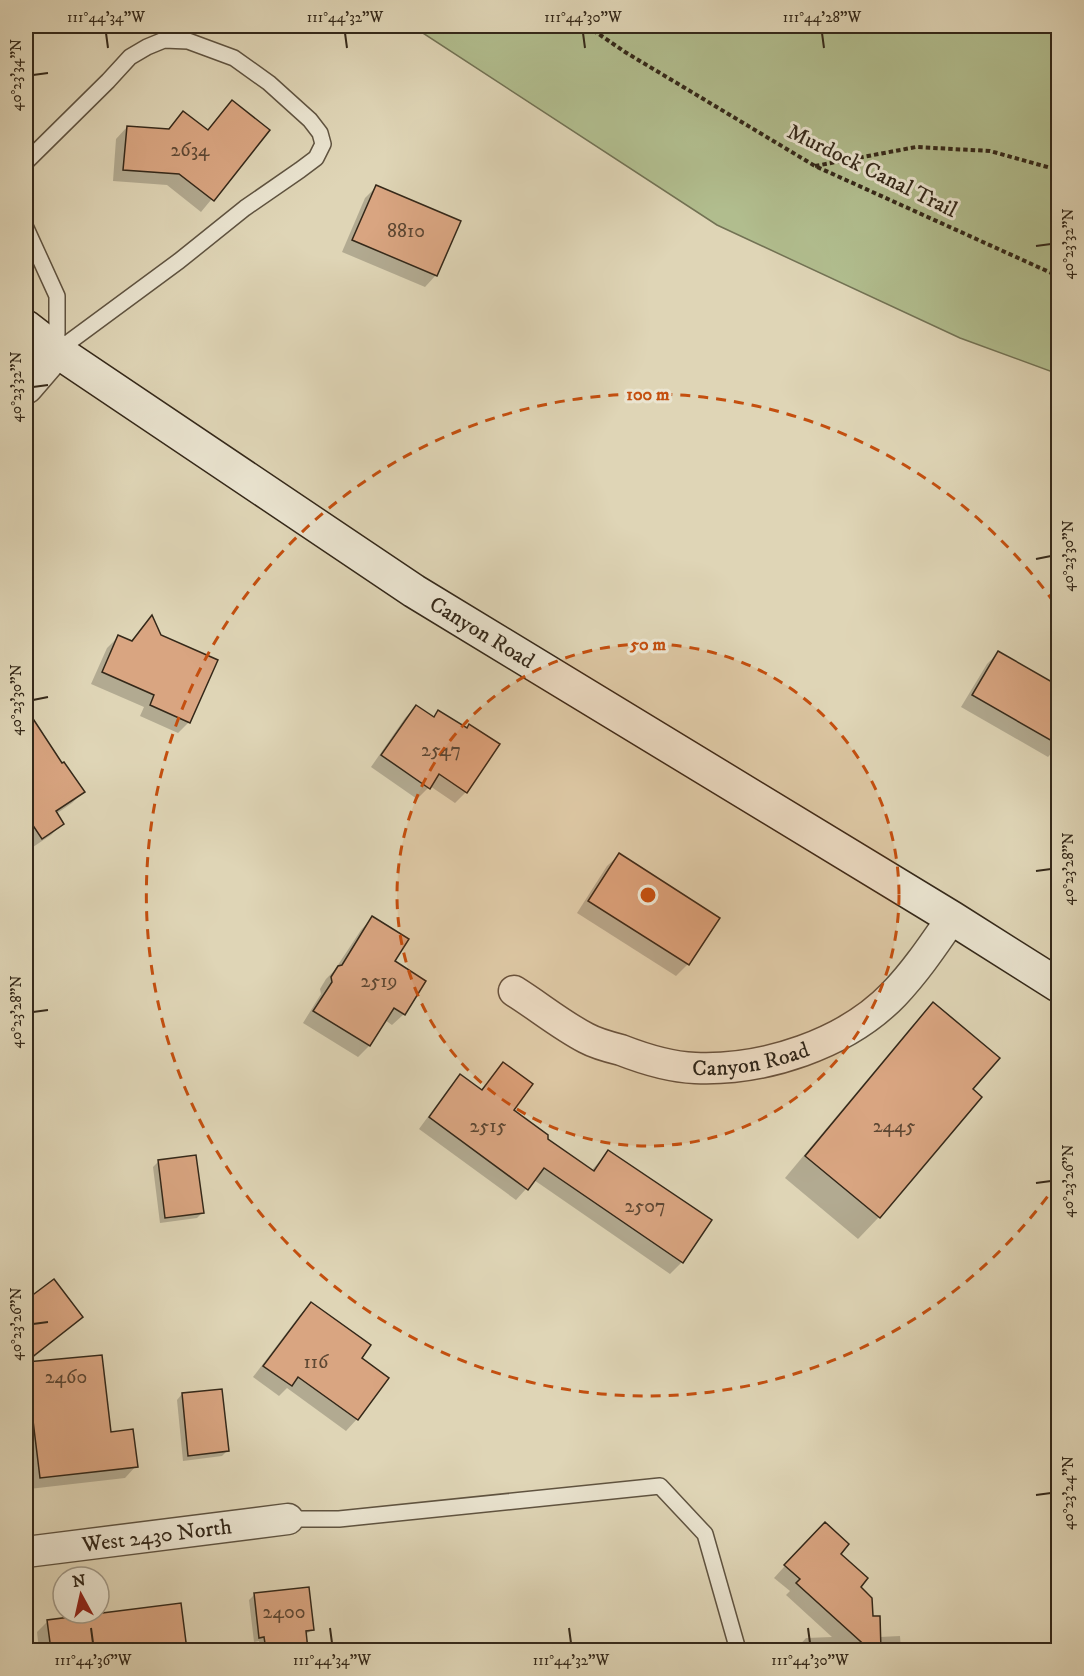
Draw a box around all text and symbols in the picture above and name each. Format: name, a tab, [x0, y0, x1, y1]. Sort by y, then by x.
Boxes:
text: 111°44'34"W	[67, 8, 145, 27]
text: 111°44'32"W	[307, 8, 384, 27]
text: 111°44'30"W	[544, 8, 622, 27]
text: 111°44'28"W	[783, 8, 862, 27]
text: 40°23'34"N	[7, 39, 26, 111]
street label: Murdock Canal Trail	[783, 118, 962, 224]
house number: 2634	[170, 138, 210, 163]
text: 40°23'32"N	[1059, 208, 1078, 280]
house number: 8810	[387, 219, 425, 244]
text: 40°23'32"N	[7, 351, 26, 423]
text: 100 m	[626, 384, 670, 406]
text: 40°23'30"N	[1059, 520, 1078, 592]
street label: Canyon Road	[425, 590, 540, 675]
text: 50 m	[629, 634, 666, 656]
text: 40°23'30"N	[7, 664, 26, 736]
house number: 2547	[421, 738, 461, 763]
text: 40°23'28"N	[1059, 833, 1078, 905]
centre of rings	[638, 885, 658, 905]
house number: 2519	[361, 969, 397, 994]
text: 40°23'28"N	[7, 976, 26, 1048]
street label: Canyon Road	[692, 1036, 813, 1082]
house number: 2515	[470, 1114, 506, 1139]
house number: 2445	[873, 1114, 915, 1139]
text: 40°23'26"N	[1059, 1144, 1078, 1218]
house number: 2507	[625, 1194, 665, 1219]
text: 40°23'26"N	[7, 1287, 26, 1361]
house number: 116	[303, 1350, 329, 1375]
house number: 2460	[45, 1365, 87, 1390]
text: 40°23'24"N	[1059, 1456, 1078, 1530]
street label: West 2430 North	[80, 1513, 234, 1558]
north arrow	[51, 1565, 111, 1625]
text: N	[71, 1570, 87, 1592]
house number: 2400	[263, 1600, 305, 1625]
text: 111°44'36"W	[54, 1651, 132, 1670]
text: 111°44'34"W	[293, 1651, 371, 1670]
text: 111°44'32"W	[533, 1651, 610, 1670]
text: 111°44'30"W	[771, 1651, 849, 1670]

